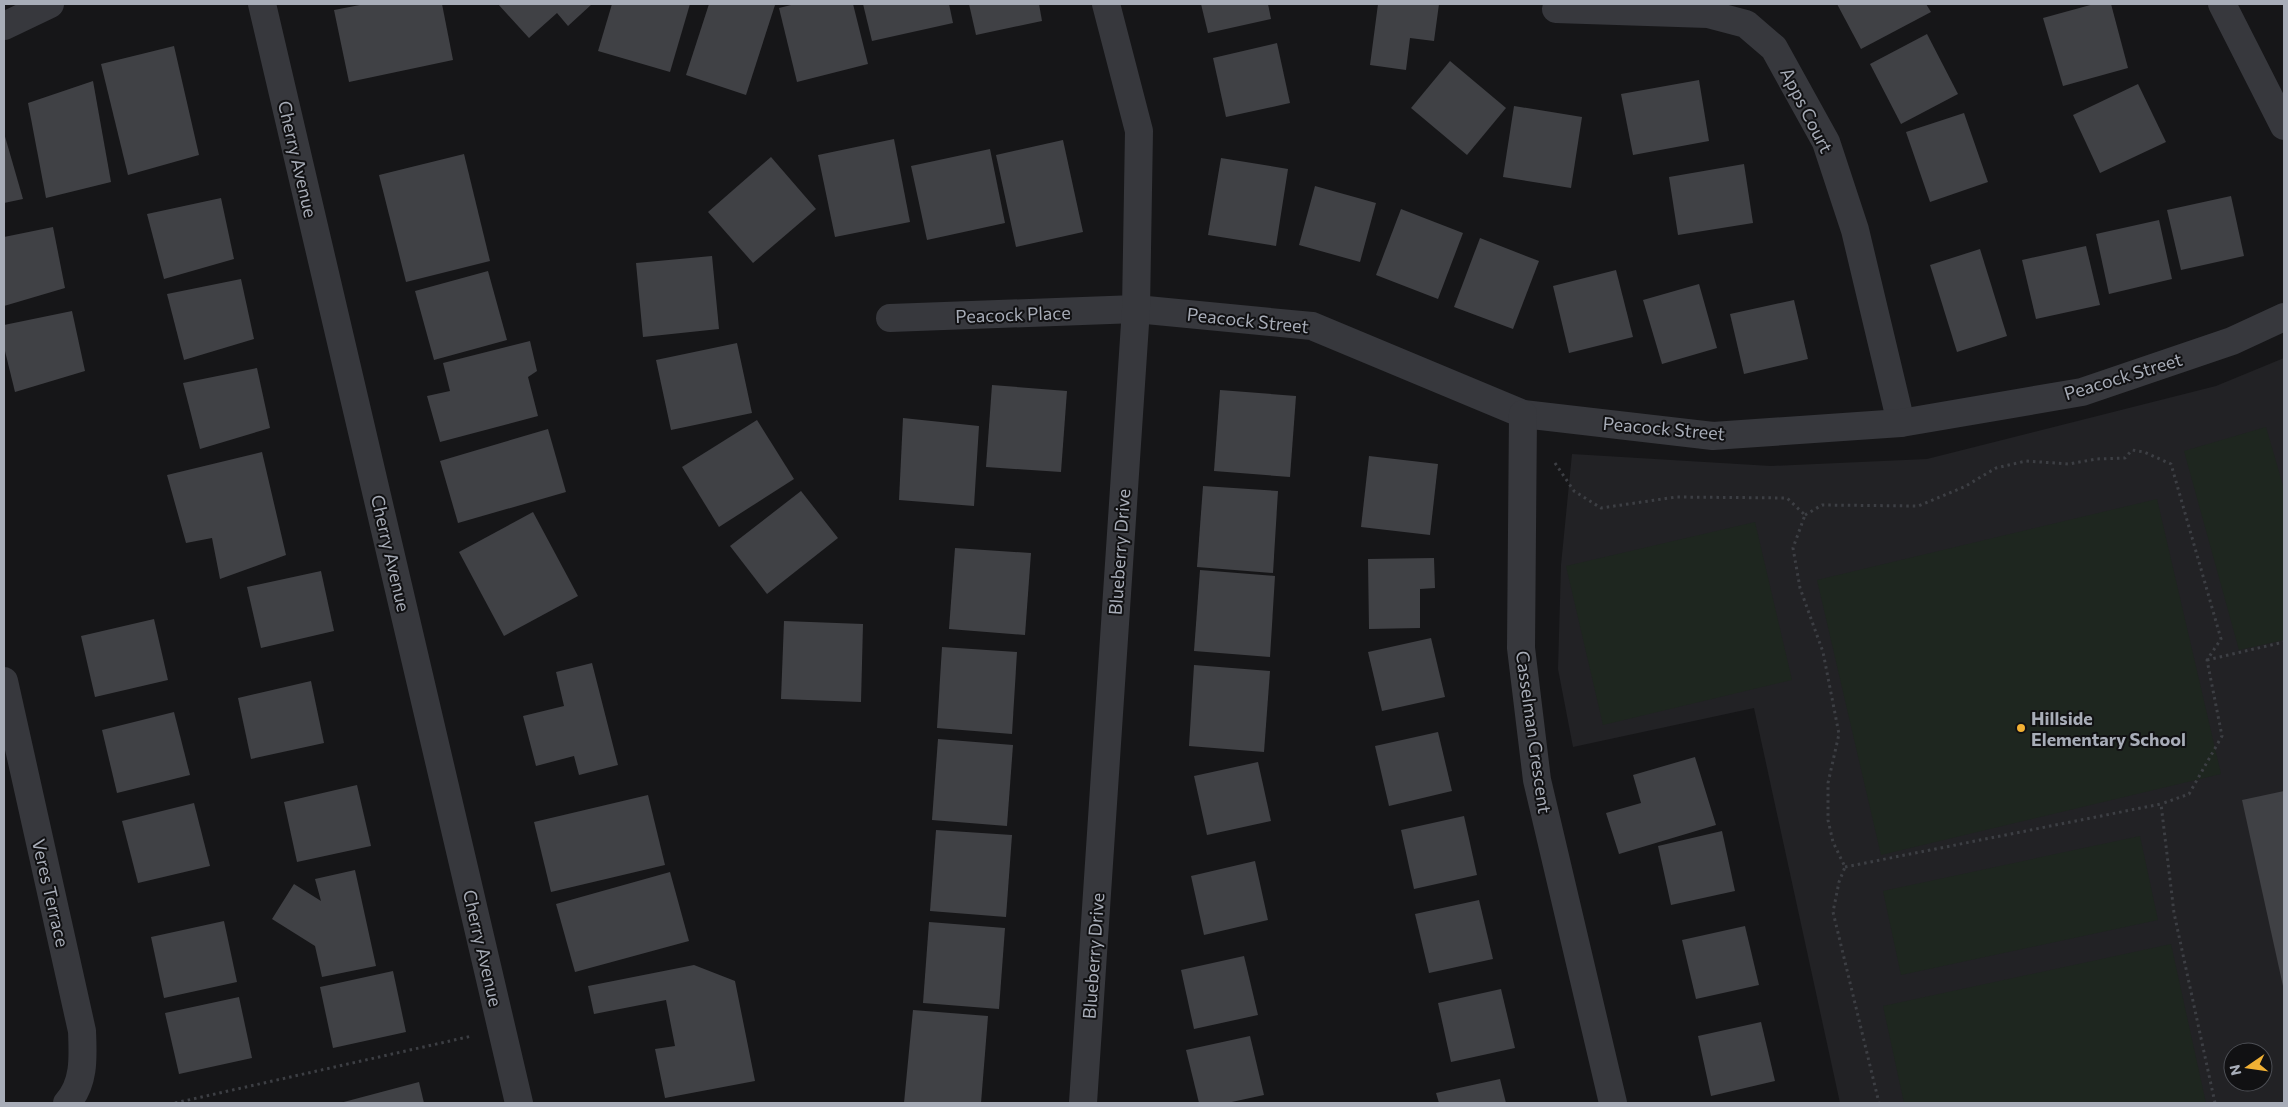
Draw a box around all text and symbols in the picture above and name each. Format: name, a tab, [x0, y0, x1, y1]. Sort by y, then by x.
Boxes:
street label: Apps Court	[1776, 64, 1838, 156]
street label: Cherry Avenue	[274, 98, 322, 220]
street label: Peacock Place	[955, 301, 1071, 327]
street label: Peacock Street	[1186, 303, 1310, 337]
street label: Peacock Street	[2061, 348, 2185, 404]
street label: Peacock Street	[1602, 412, 1726, 444]
street label: Blueberry Drive	[1104, 488, 1134, 616]
street label: Cherry Avenue	[367, 492, 415, 614]
street label: Casselman Crescent	[1512, 649, 1556, 815]
place label: Hillside Elementary School	[2031, 707, 2186, 750]
marker: Hillside Elementary School	[2015, 722, 2027, 734]
street label: Veres Terrace	[28, 837, 74, 949]
street label: Cherry Avenue	[459, 887, 507, 1009]
street label: Blueberry Drive	[1078, 892, 1108, 1020]
north arrow	[2223, 1042, 2273, 1092]
text: N	[2225, 1063, 2244, 1077]

